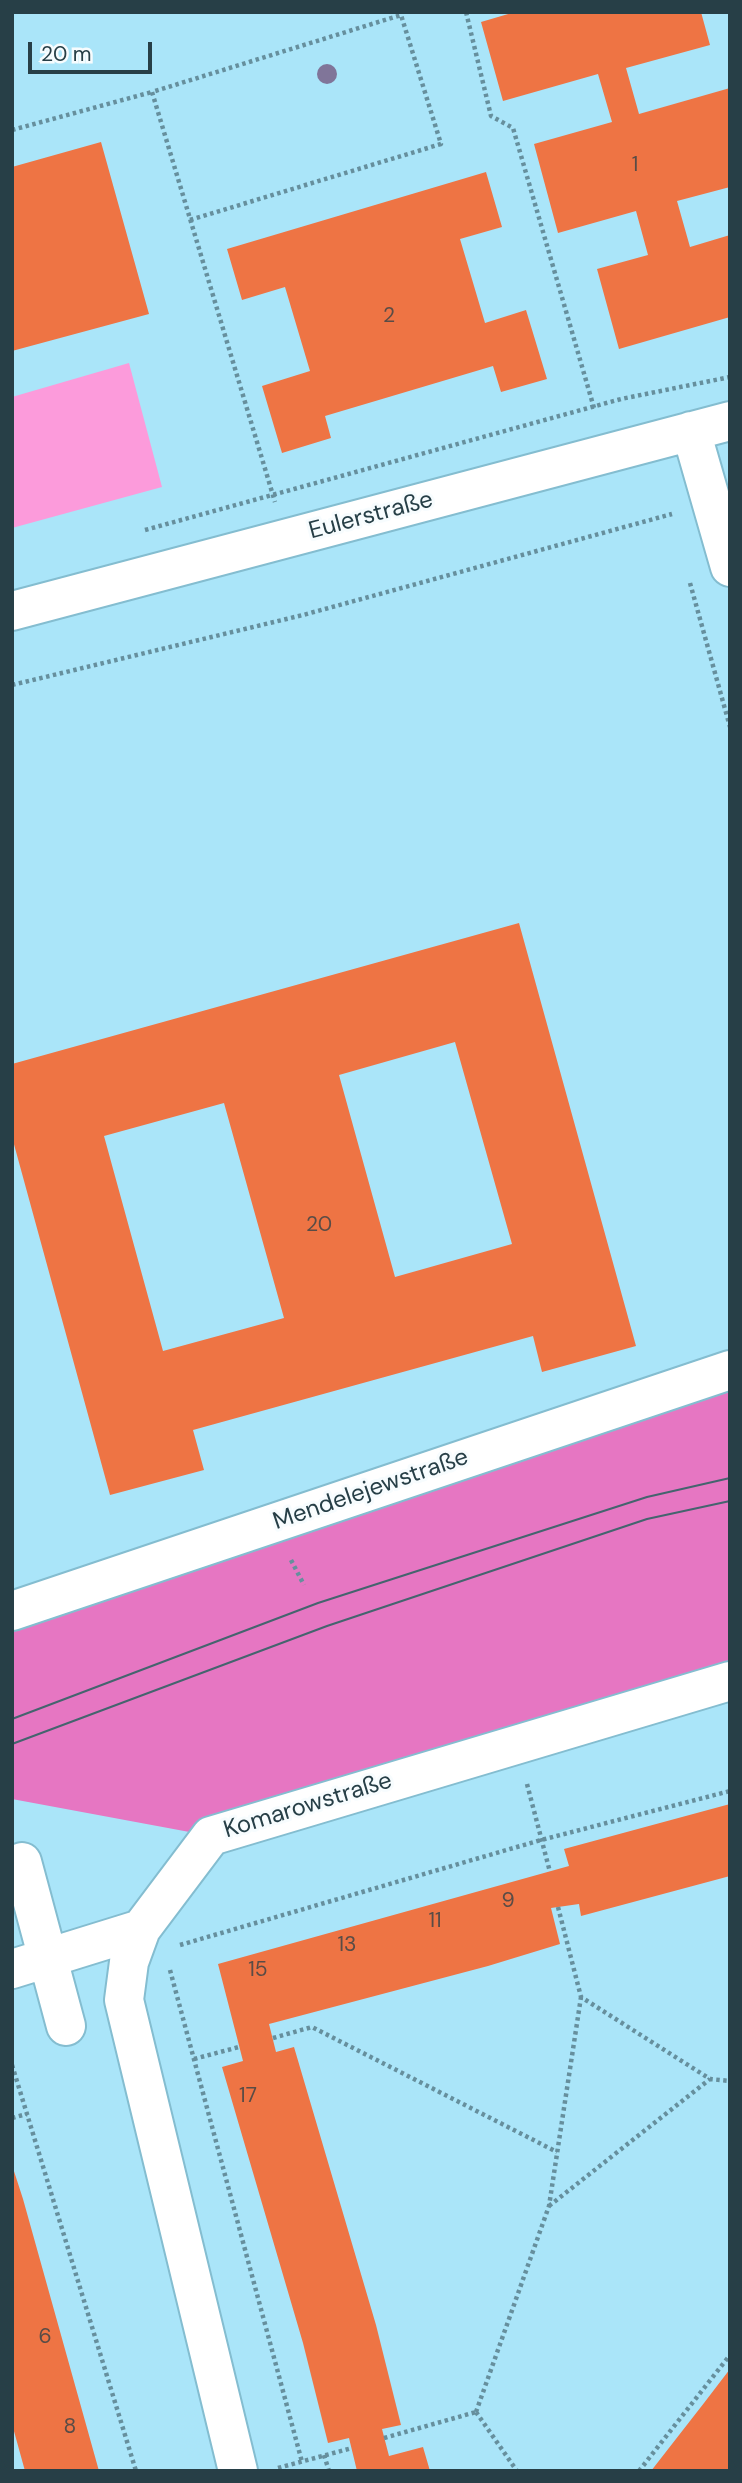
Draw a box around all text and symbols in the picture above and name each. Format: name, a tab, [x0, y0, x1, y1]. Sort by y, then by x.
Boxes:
scale bar	[32, 28, 156, 72]
text: 20 m	[41, 40, 92, 68]
house number: 1	[632, 152, 638, 178]
house number: 2	[383, 303, 395, 329]
street label: Eulerstraße	[306, 486, 436, 546]
house number: 20	[306, 1212, 332, 1238]
street label: Mendelejewstraße	[270, 1443, 472, 1537]
street label: Komarowstraße	[220, 1767, 396, 1845]
house number: 9	[501, 1888, 515, 1914]
house number: 11	[428, 1908, 442, 1934]
house number: 13	[338, 1932, 356, 1958]
house number: 15	[248, 1957, 268, 1983]
house number: 17	[239, 2083, 257, 2109]
house number: 6	[38, 2324, 52, 2350]
house number: 8	[64, 2414, 76, 2440]

